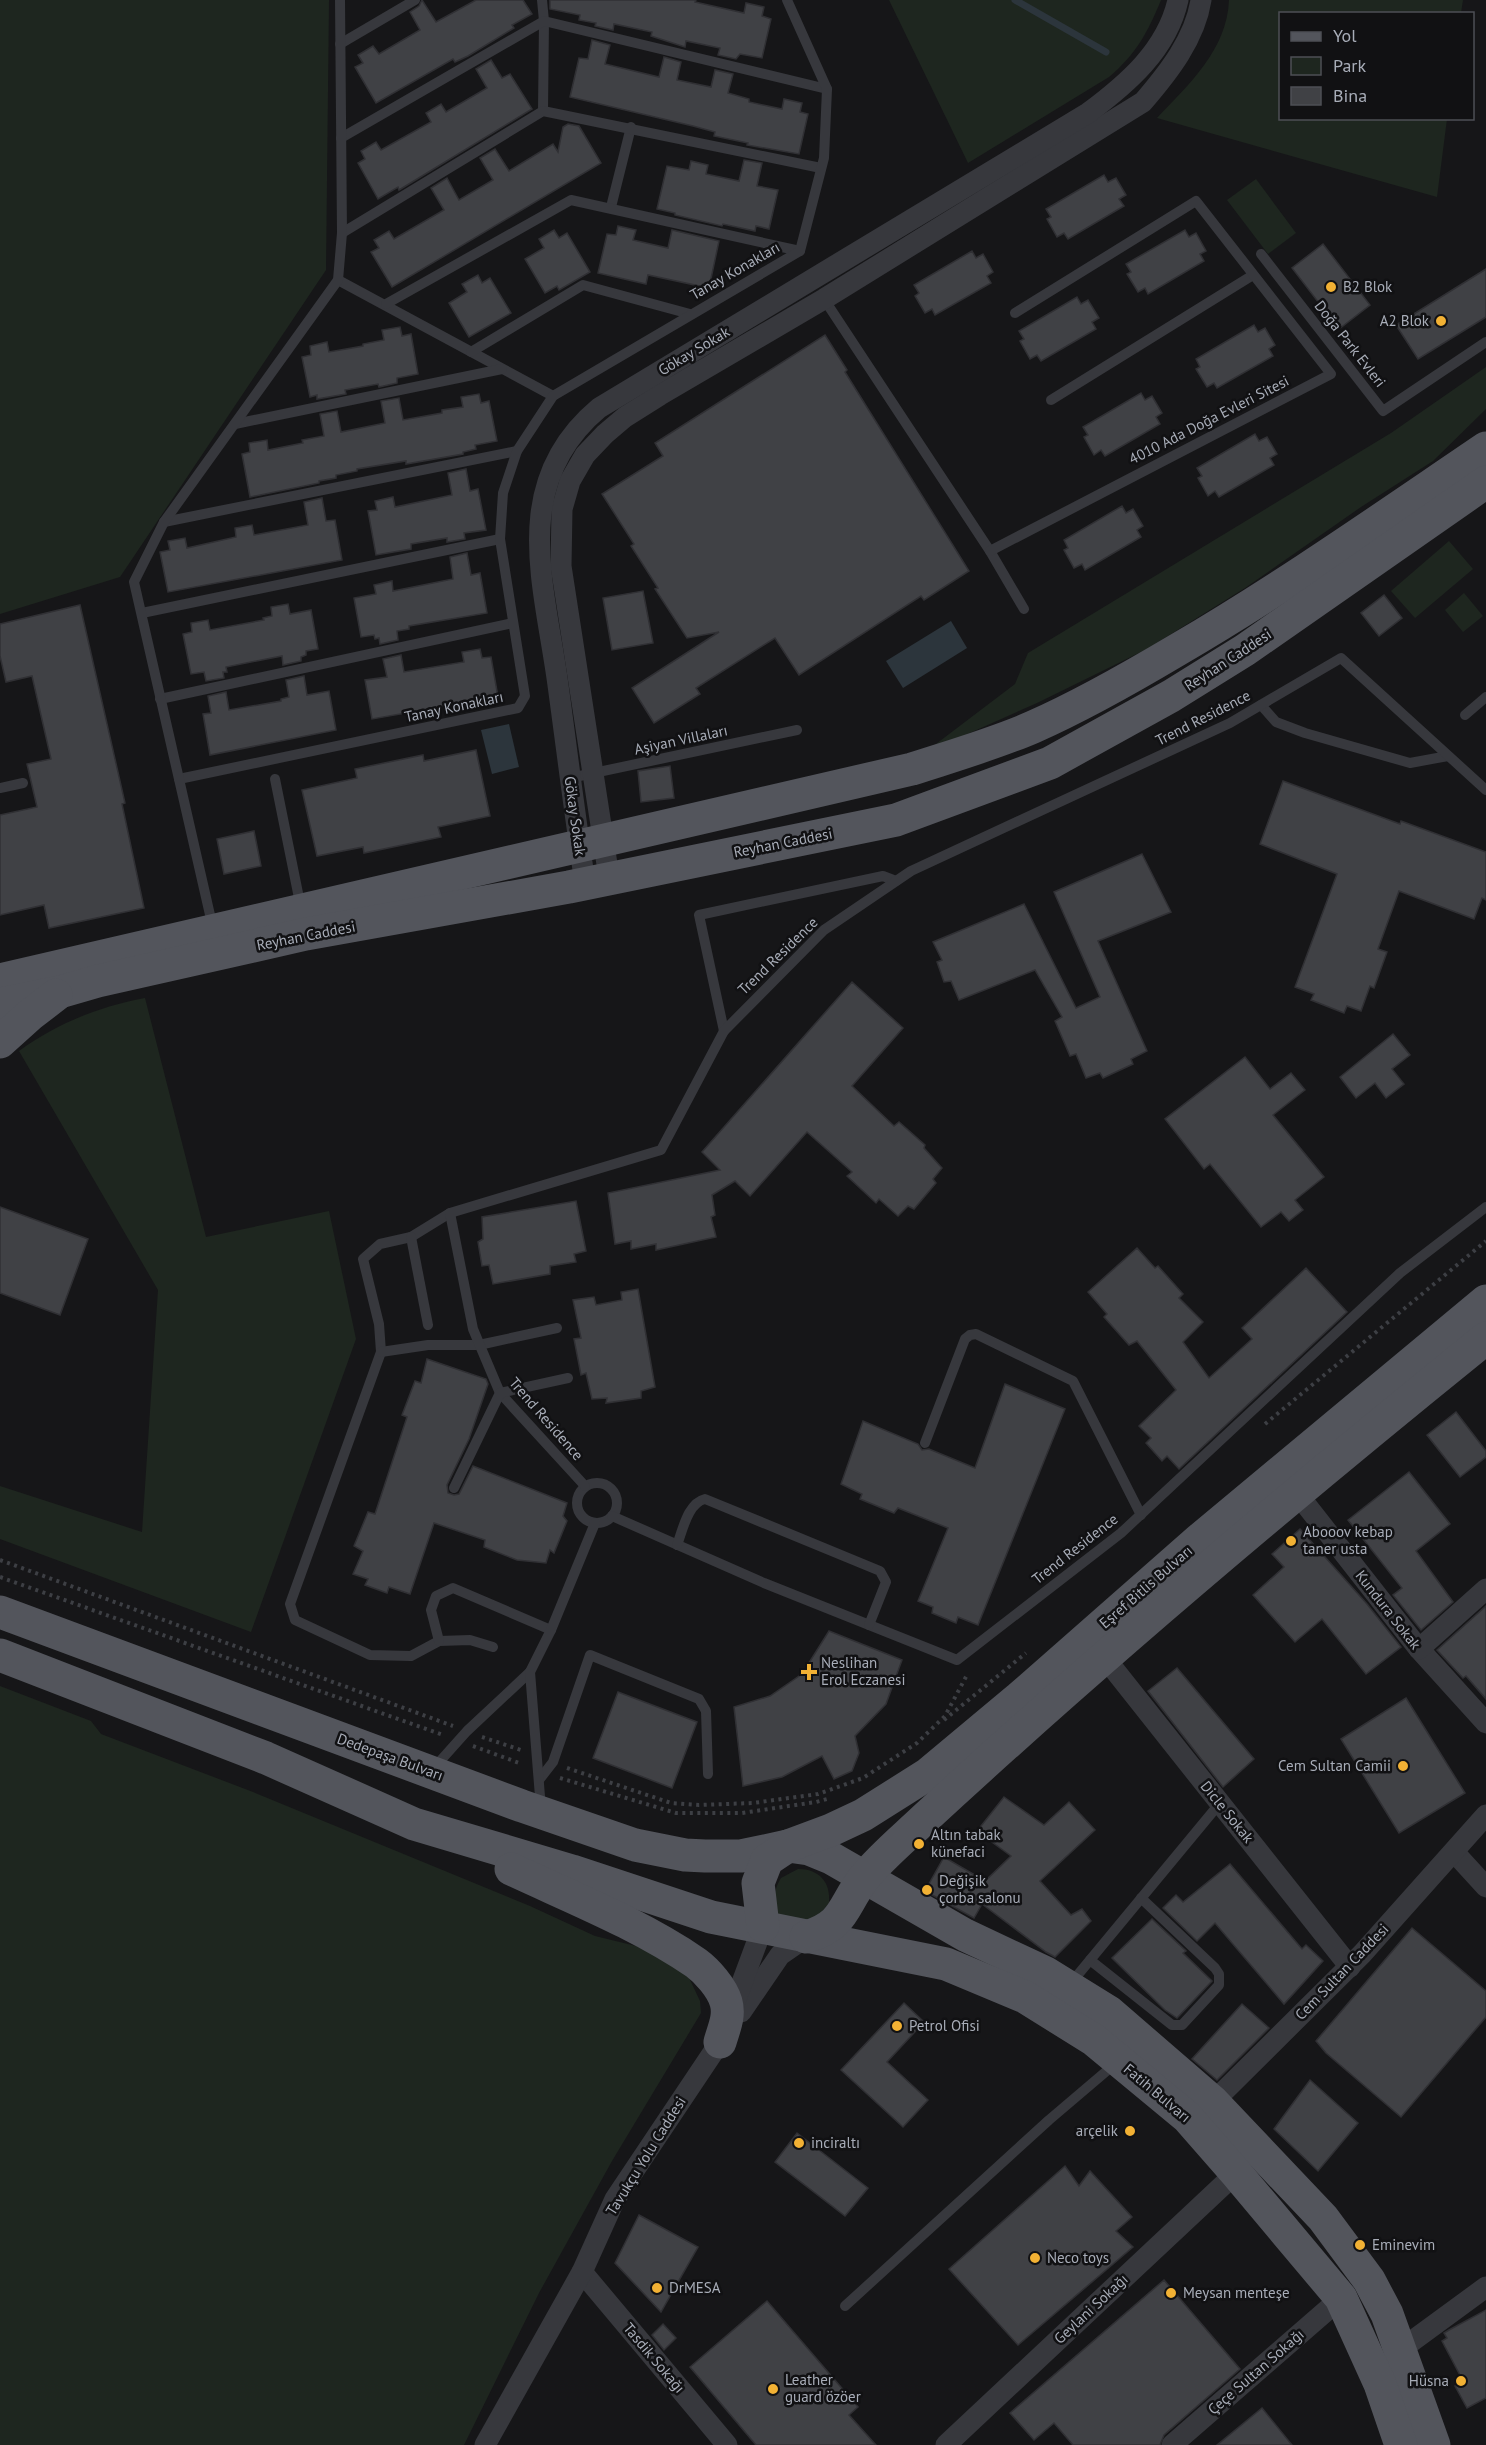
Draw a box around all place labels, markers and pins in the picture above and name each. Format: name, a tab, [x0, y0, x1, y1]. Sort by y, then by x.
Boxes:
place label: B2 Blok	[1343, 277, 1393, 296]
marker: B2 Blok	[1324, 280, 1338, 294]
place label: A2 Blok	[1380, 311, 1430, 330]
marker: A2 Blok	[1434, 314, 1448, 328]
place label: Abooov kebap taner usta	[1303, 1522, 1393, 1558]
marker: Abooov kebap taner usta	[1284, 1534, 1298, 1548]
place label: Neslihan Erol Eczanesi	[821, 1653, 905, 1689]
marker: Neslihan Erol Eczanesi	[802, 1665, 816, 1679]
place label: Cem Sultan Camii	[1278, 1756, 1391, 1775]
marker: Cem Sultan Camii	[1396, 1759, 1410, 1773]
place label: Altın tabak künefaci	[931, 1825, 1002, 1861]
marker: Altın tabak künefaci	[912, 1837, 926, 1851]
place label: Değişik çorba salonu	[939, 1871, 1021, 1907]
marker: Değişik çorba salonu	[920, 1883, 934, 1897]
place label: Petrol Ofisi	[909, 2016, 980, 2035]
marker: Petrol Ofisi	[890, 2019, 904, 2033]
place label: arçelik	[1076, 2121, 1119, 2140]
marker: arçelik	[1123, 2124, 1137, 2138]
place label: inciraltı	[811, 2133, 860, 2152]
marker: inciraltı	[792, 2136, 806, 2150]
place label: Eminevim	[1372, 2235, 1435, 2254]
marker: Eminevim	[1353, 2238, 1367, 2252]
place label: Neco toys	[1047, 2248, 1109, 2267]
marker: Neco toys	[1028, 2251, 1042, 2265]
place label: DrMESA	[669, 2278, 721, 2297]
marker: DrMESA	[650, 2281, 664, 2295]
place label: Meysan menteşe	[1183, 2283, 1290, 2302]
marker: Meysan menteşe	[1164, 2286, 1178, 2300]
place label: Leather guard özöer	[785, 2370, 861, 2406]
place label: Hüsna	[1409, 2371, 1449, 2390]
marker: Hüsna	[1454, 2374, 1468, 2388]
marker: Leather guard özöer	[766, 2382, 780, 2396]

